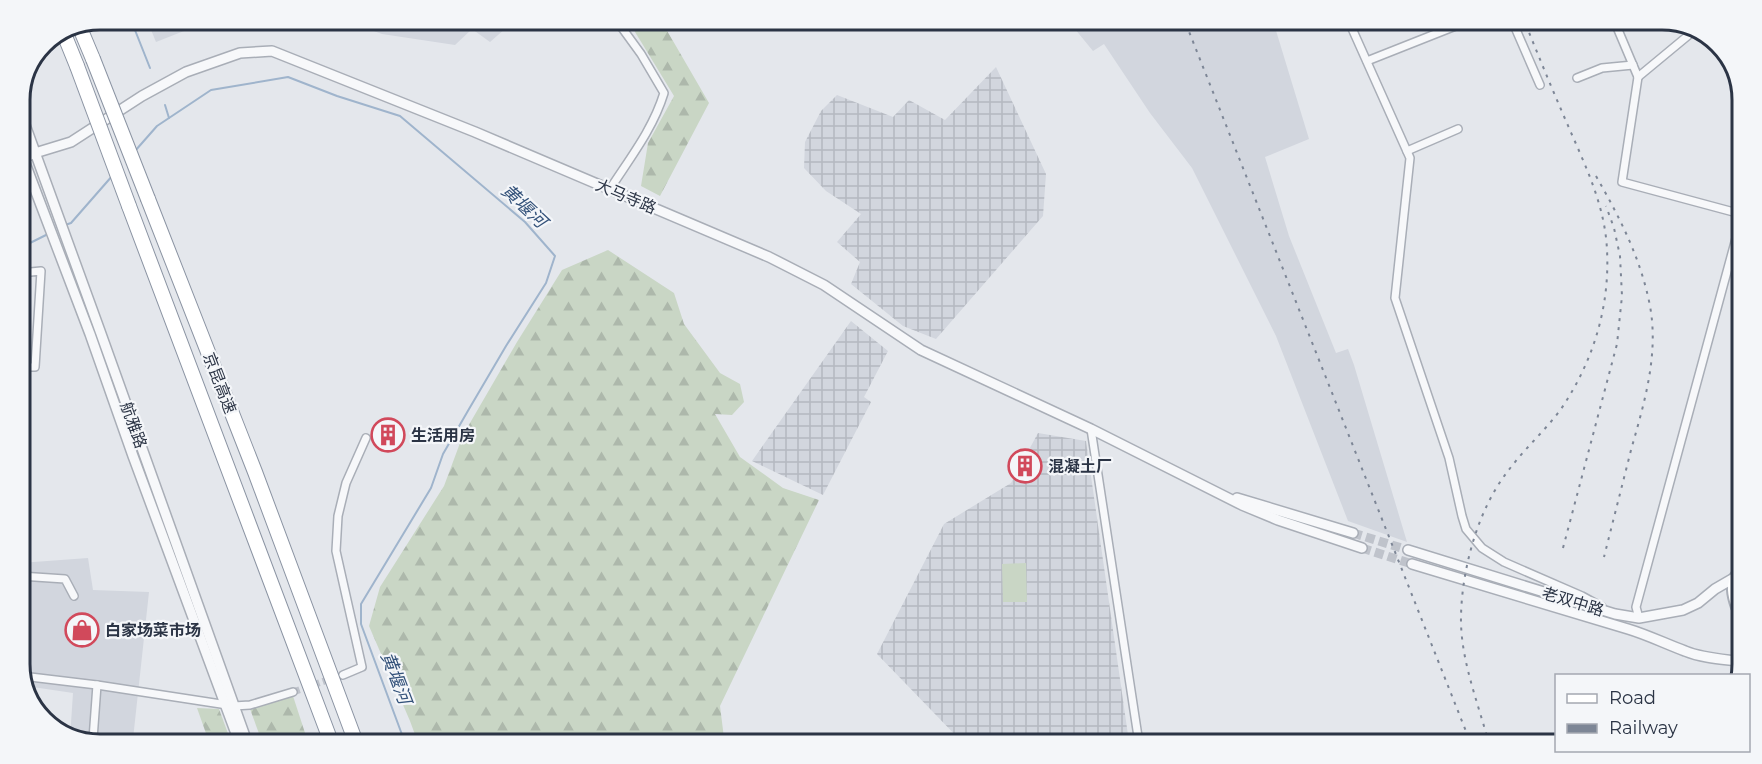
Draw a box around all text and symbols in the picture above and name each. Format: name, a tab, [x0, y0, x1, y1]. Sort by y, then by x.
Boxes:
street label: 大马寺路	[593, 175, 659, 218]
water label: 黄堰河	[497, 180, 553, 235]
street label: 京昆高速	[199, 350, 240, 416]
street label: 航雅路	[116, 399, 151, 451]
building icon: 生活用房	[370, 417, 406, 453]
place label: 生活用房	[411, 426, 475, 445]
building icon: 混凝土厂	[1007, 448, 1043, 484]
place label: 混凝土厂	[1048, 457, 1112, 476]
street label: 老双中路	[1539, 583, 1606, 620]
shop icon: 白家场菜市场	[64, 612, 100, 648]
place label: 白家场菜市场	[105, 621, 201, 640]
water label: 黄堰河	[376, 649, 417, 710]
legend	[1555, 674, 1750, 752]
text: Road	[1609, 687, 1656, 709]
text: Railway	[1609, 717, 1678, 739]

